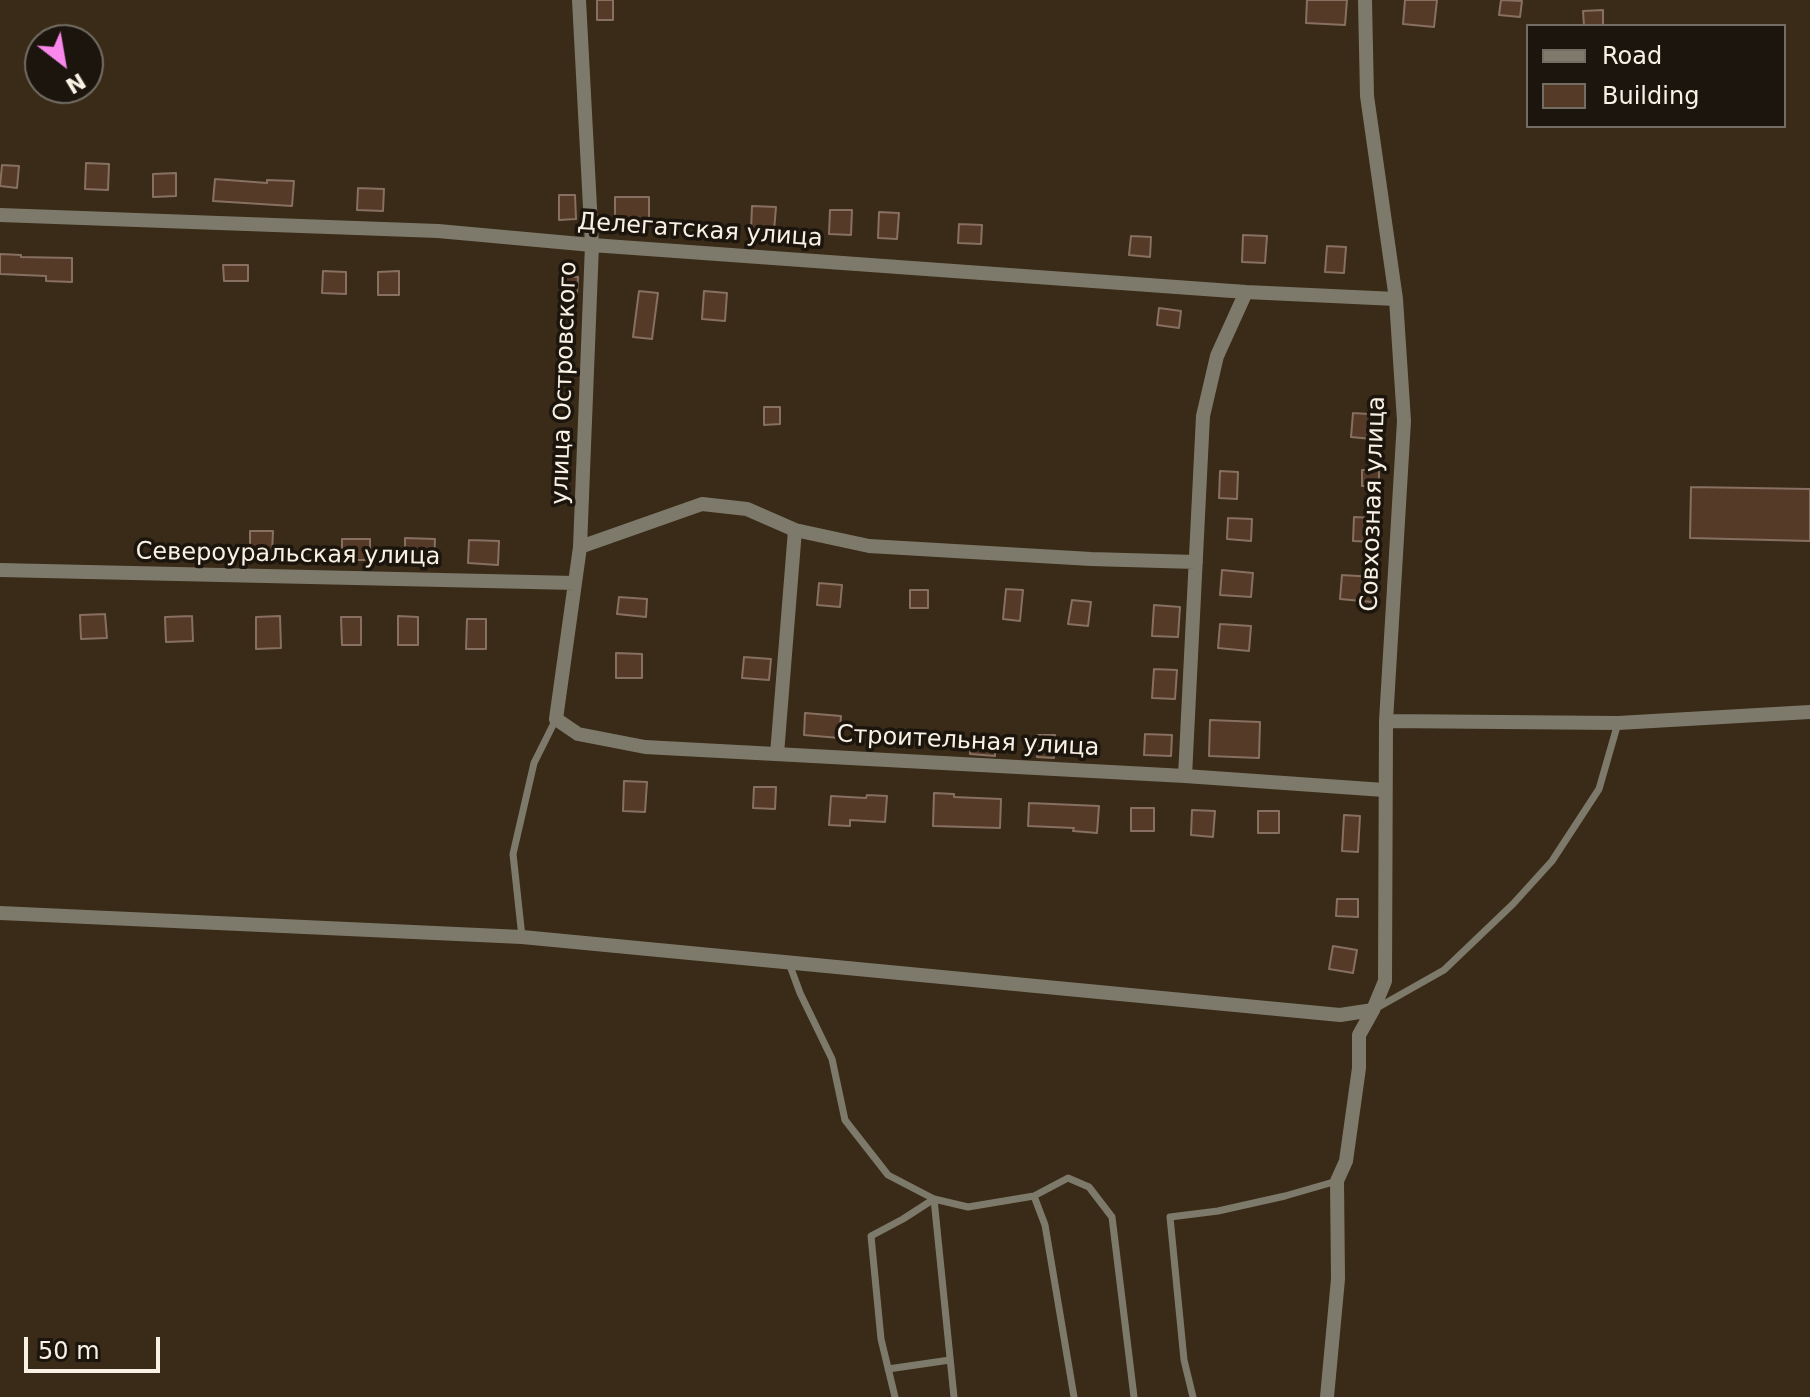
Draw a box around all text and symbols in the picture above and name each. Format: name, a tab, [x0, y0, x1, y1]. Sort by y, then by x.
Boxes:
north arrow	[24, 24, 104, 104]
legend	[1526, 24, 1786, 128]
text: Road	[1602, 42, 1662, 70]
text: N	[61, 68, 90, 99]
text: Building	[1602, 82, 1699, 110]
street label: Делегатская улица	[577, 208, 823, 254]
street label: улица Островского	[546, 261, 584, 505]
street label: Совхозная улица	[1356, 396, 1392, 612]
street label: Североуральская улица	[135, 538, 441, 572]
street label: Строительная улица	[836, 721, 1100, 763]
scale bar	[28, 1321, 164, 1371]
text: 50 m	[38, 1337, 100, 1365]

